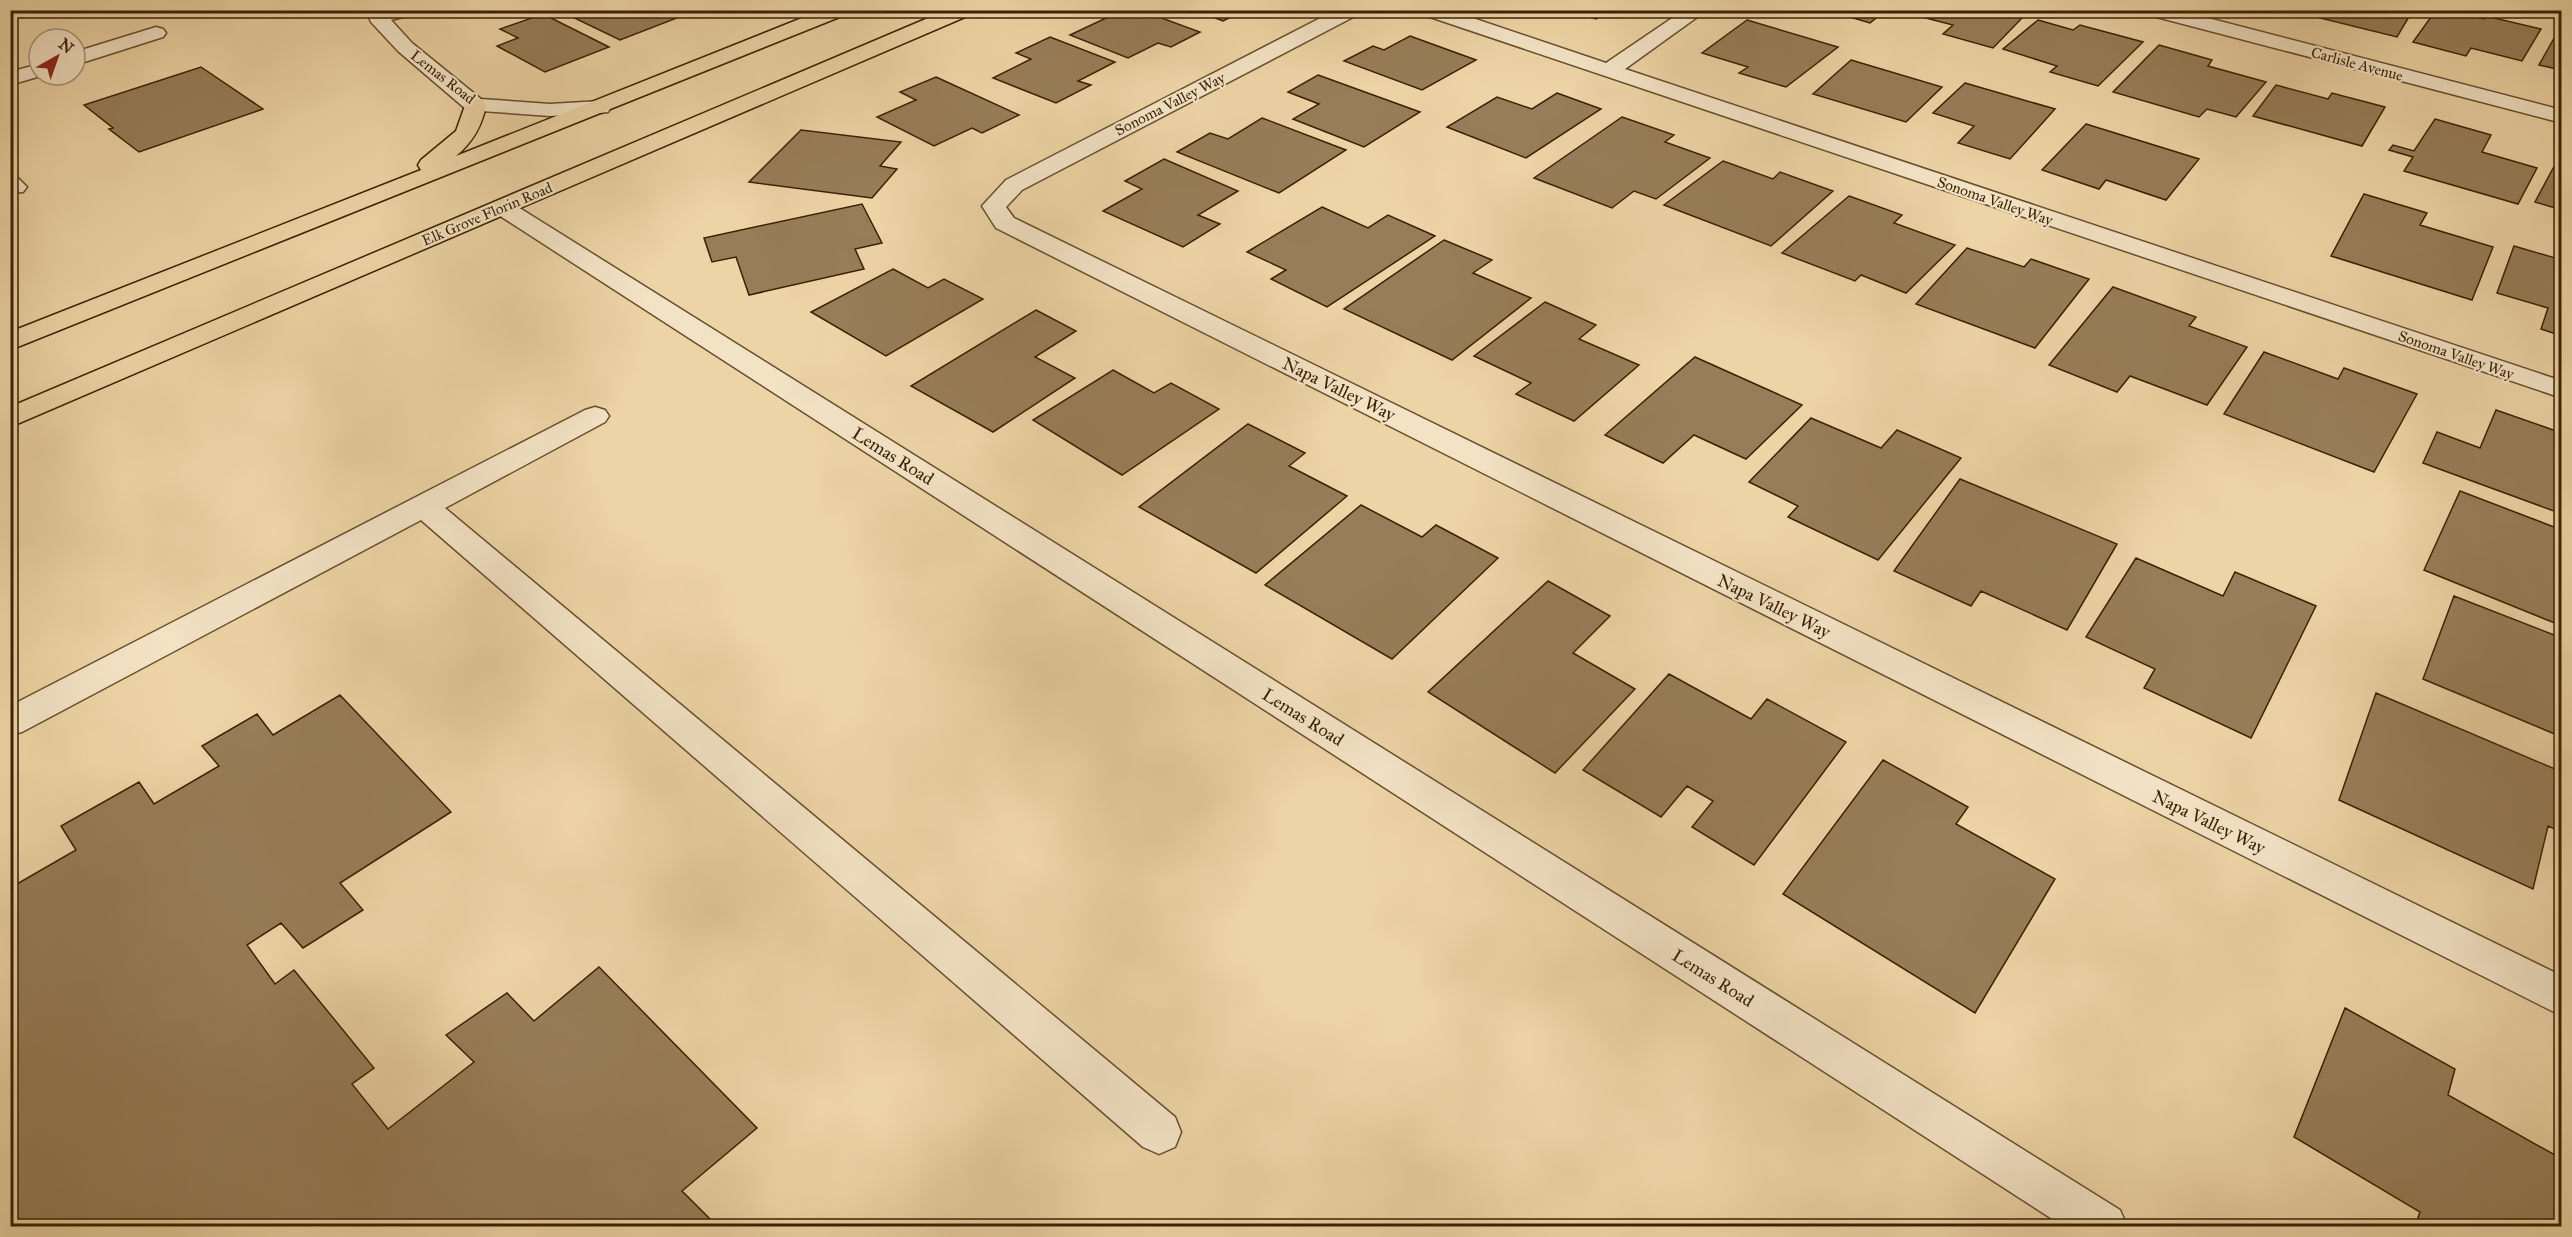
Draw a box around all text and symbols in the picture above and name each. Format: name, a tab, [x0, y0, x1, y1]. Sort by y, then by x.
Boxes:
north arrow	[27, 27, 87, 87]
text: N	[55, 34, 78, 58]
street label: Carlisle Avenue	[2309, 43, 2405, 85]
street label: Lemas Road	[407, 46, 479, 108]
street label: Sonoma Valley Way	[1112, 68, 1229, 139]
street label: Sonoma Valley Way	[1935, 173, 2056, 230]
street label: Elk Grove Florin Road	[419, 178, 555, 250]
street label: Sonoma Valley Way	[2396, 327, 2517, 384]
street label: Napa Valley Way	[1279, 352, 1400, 426]
street label: Lemas Road	[848, 422, 938, 490]
street label: Napa Valley Way	[1714, 569, 1835, 643]
street label: Lemas Road	[1258, 683, 1348, 751]
street label: Napa Valley Way	[2149, 785, 2270, 859]
street label: Lemas Road	[1668, 944, 1758, 1012]

